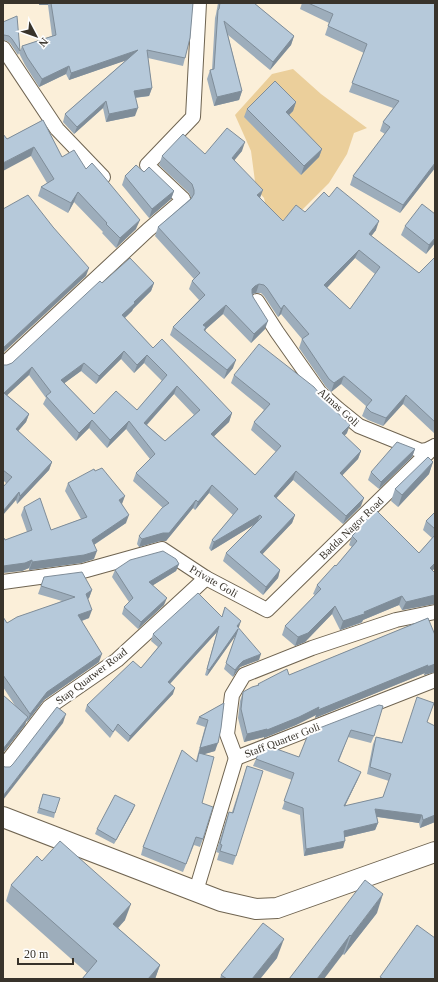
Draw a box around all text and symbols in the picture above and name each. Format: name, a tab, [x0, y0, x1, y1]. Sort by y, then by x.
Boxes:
north arrow	[16, 16, 56, 56]
text: N	[36, 36, 51, 50]
street label: Almas Goli	[316, 385, 362, 429]
street label: Badda Nagor Road	[317, 494, 386, 562]
street label: Private Goli	[188, 562, 240, 600]
street label: Stap Quatwer Road	[53, 645, 129, 707]
street label: Staff Quarter Goli	[243, 720, 321, 760]
scale bar	[18, 940, 73, 966]
text: 20 m	[24, 947, 49, 961]

